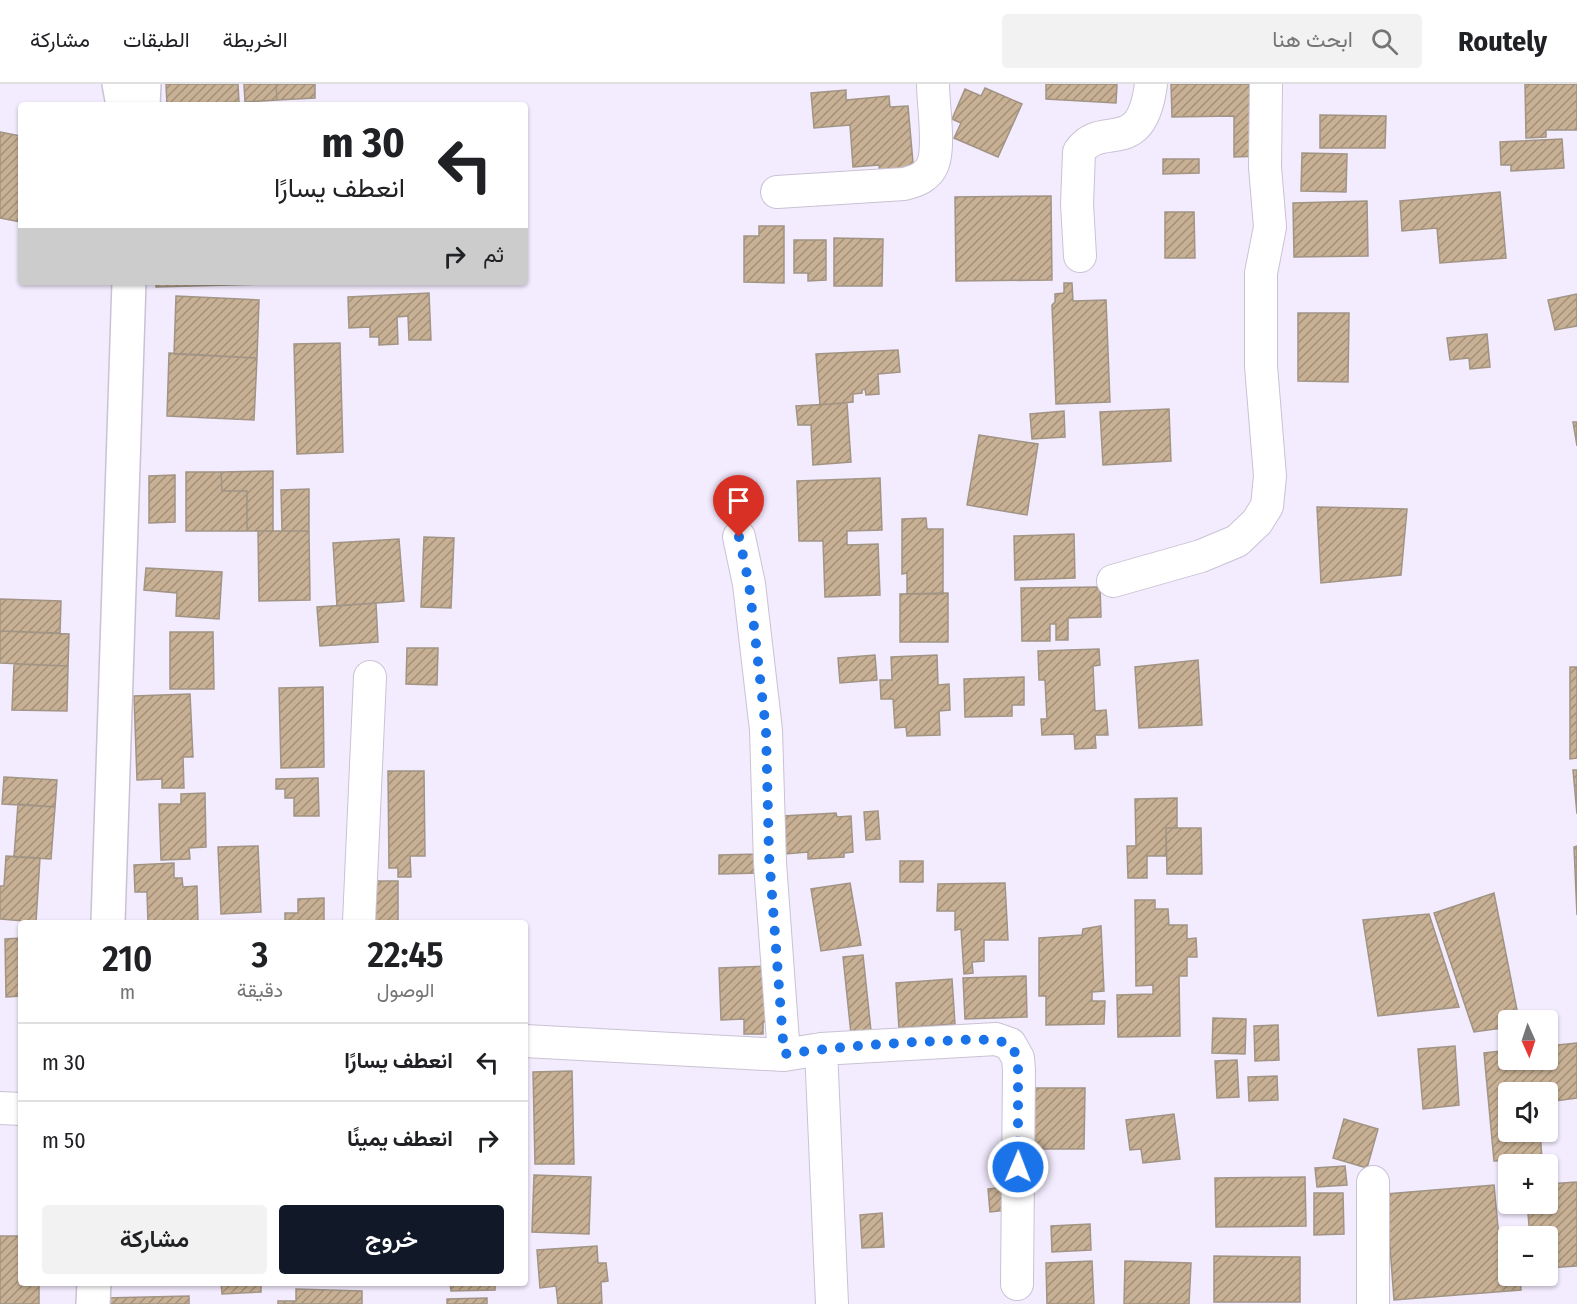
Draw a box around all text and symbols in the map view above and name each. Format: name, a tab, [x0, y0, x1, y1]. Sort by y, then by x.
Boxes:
search box	[1002, 14, 1422, 68]
icon: search	[1368, 25, 1401, 58]
text: Routely	[1458, 25, 1547, 58]
text: ابحث هنا	[1272, 26, 1353, 53]
text: مشاركة	[30, 27, 90, 53]
text: الطبقات	[123, 27, 190, 53]
text: الخريطة	[223, 27, 288, 53]
text: 30 m	[321, 118, 405, 168]
icon: left	[426, 126, 504, 204]
text: انعطف يسارًا	[274, 172, 405, 204]
icon: right	[438, 240, 471, 273]
text: ثم	[483, 241, 504, 268]
pin	[713, 475, 764, 537]
icon: arrive	[722, 484, 755, 517]
text: 3	[252, 933, 268, 977]
text: 22:45	[367, 933, 444, 977]
text: 210	[102, 937, 153, 981]
text: دقيقة	[237, 978, 283, 1002]
text: الوصول	[377, 978, 434, 1002]
text: m	[120, 980, 135, 1004]
north arrow	[1498, 1010, 1558, 1070]
map controls	[1498, 1010, 1558, 1286]
icon: left	[471, 1046, 504, 1079]
text: انعطف يسارًا	[344, 1047, 453, 1074]
text: 30 m	[42, 1049, 85, 1076]
button: sound	[1498, 1082, 1558, 1142]
icon: right	[471, 1124, 504, 1157]
text: انعطف يمينًا	[347, 1125, 453, 1152]
text: 50 m	[42, 1127, 86, 1154]
position arrow	[986, 1135, 1050, 1199]
button: +	[1498, 1154, 1558, 1214]
button: مشاركة	[42, 1205, 267, 1274]
button: خروج	[279, 1205, 504, 1274]
button: −	[1498, 1226, 1558, 1286]

